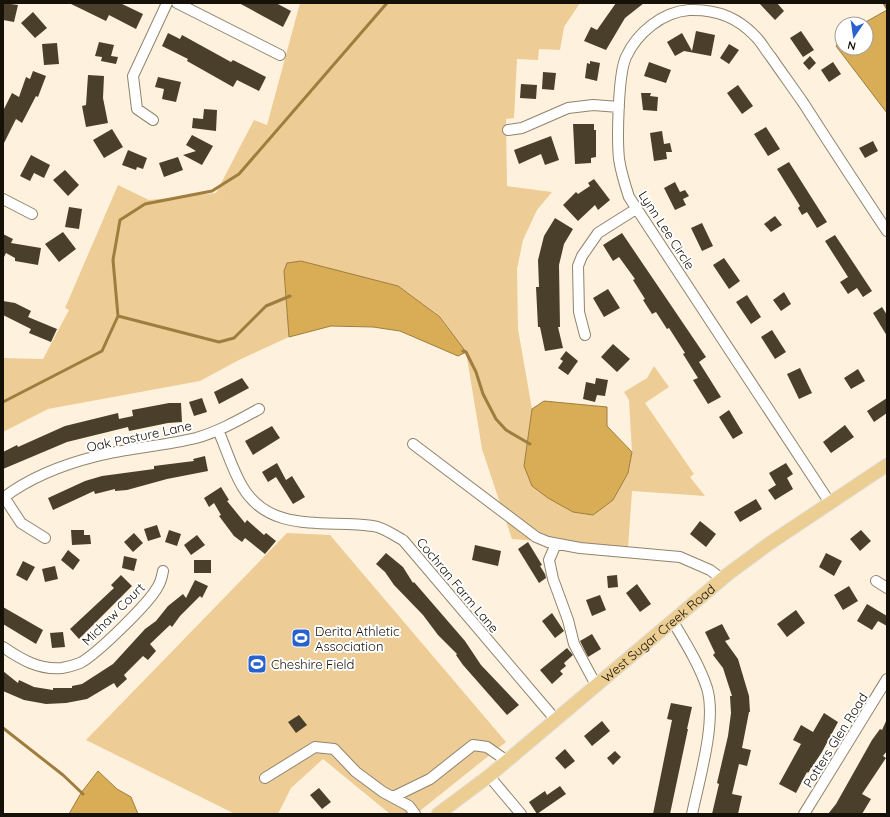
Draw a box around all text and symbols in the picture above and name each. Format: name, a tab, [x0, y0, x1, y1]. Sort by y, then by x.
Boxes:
north arrow	[834, 16, 874, 56]
text: N	[846, 38, 857, 53]
street label: Lynn Lee Circle	[636, 188, 698, 272]
street label: Oak Pasture Lane	[85, 417, 193, 455]
street label: Cochran Farm Lane	[414, 534, 502, 636]
street label: Michaw Court	[78, 579, 148, 649]
street label: West Sugar Creek Road	[598, 581, 718, 686]
place label: Derita Athletic Association	[315, 623, 400, 654]
sports icon: Derita Athletic Association	[290, 627, 312, 649]
sports icon: Cheshire Field	[246, 653, 268, 675]
place label: Cheshire Field	[271, 656, 354, 672]
street label: Potters Glen Road	[799, 690, 871, 790]

